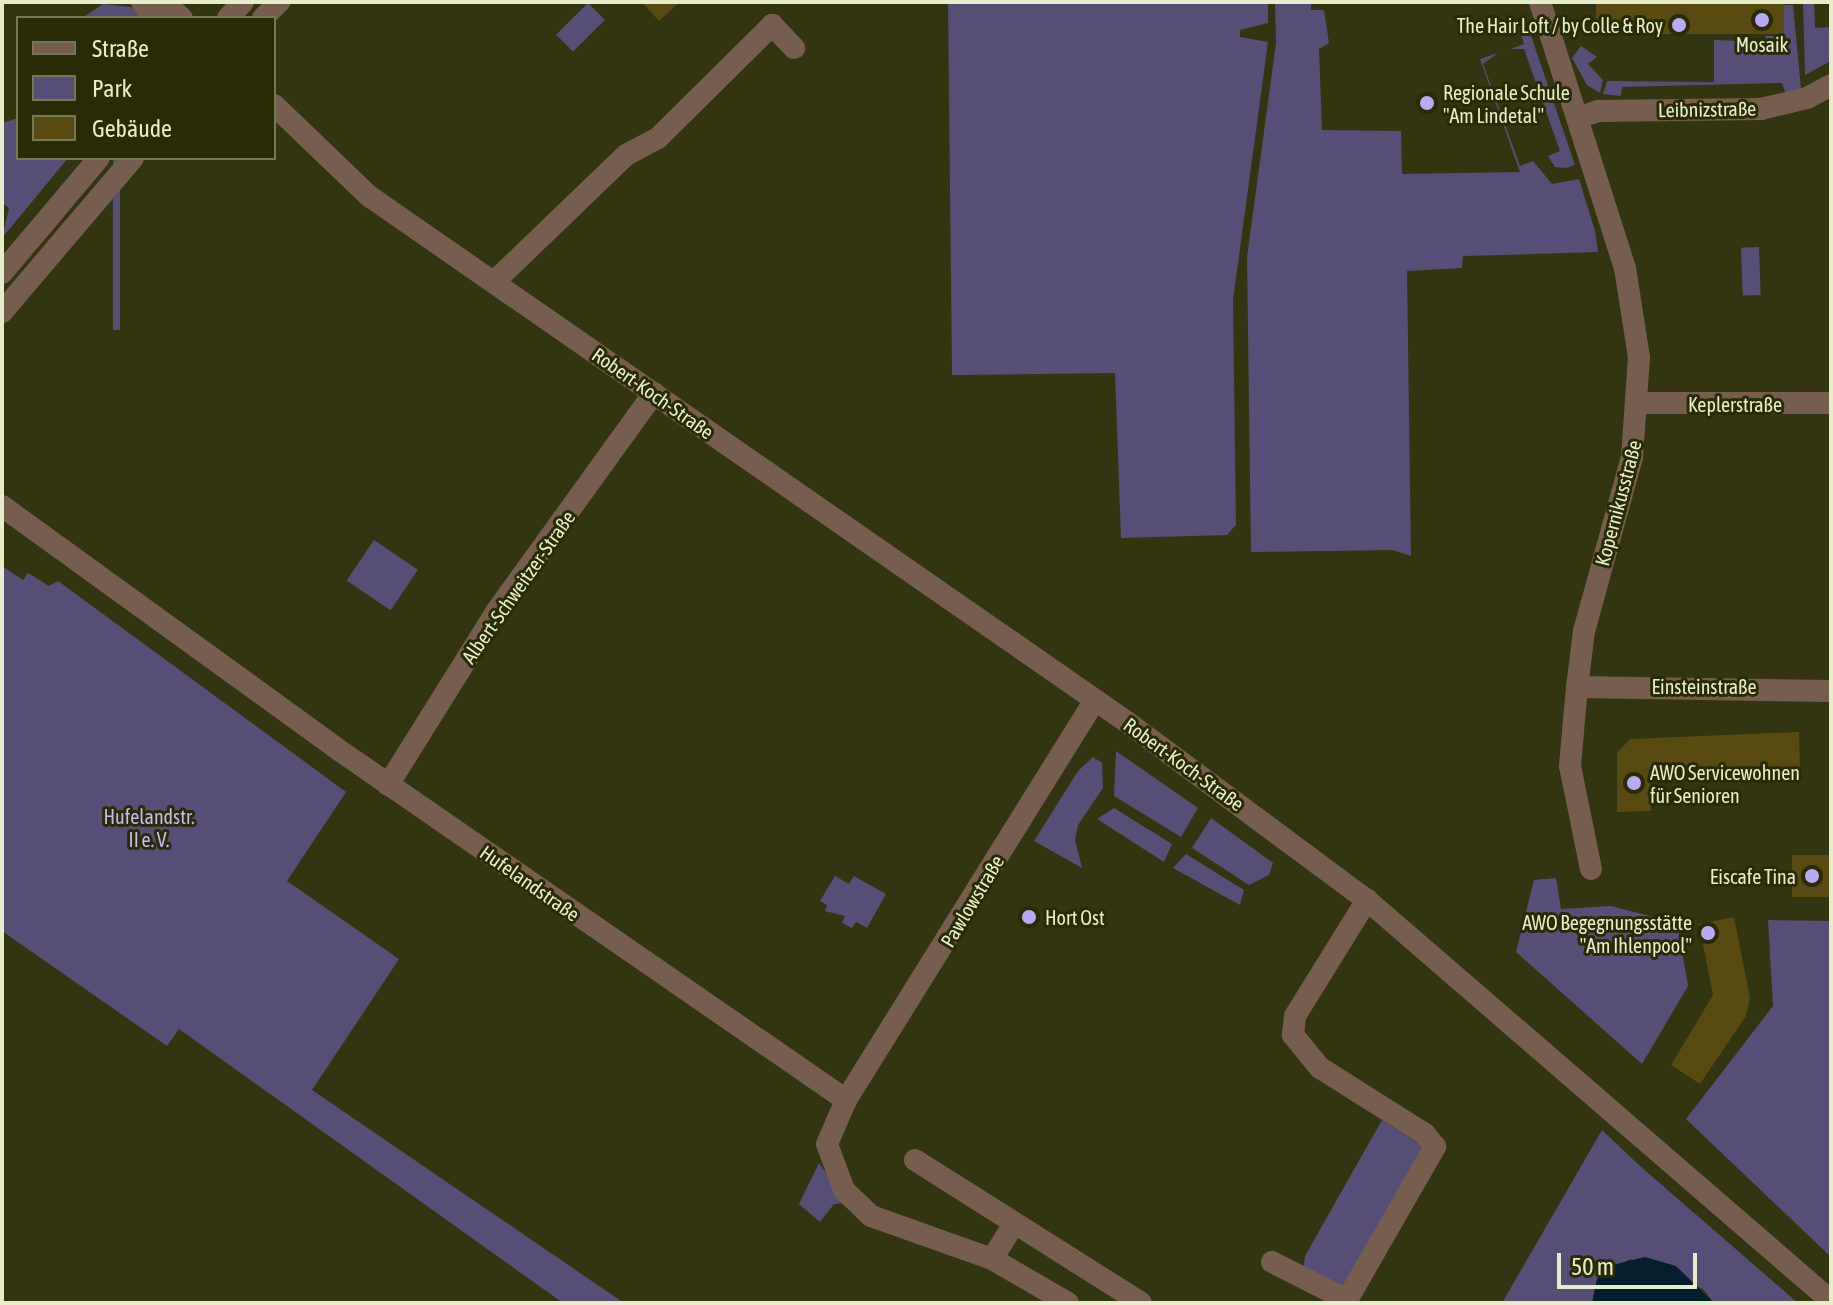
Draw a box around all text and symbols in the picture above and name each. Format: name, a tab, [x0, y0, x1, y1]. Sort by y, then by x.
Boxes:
marker: Mosaik	[1753, 11, 1771, 29]
place label: The Hair Loft / by Colle & Roy	[1457, 13, 1663, 37]
legend	[16, 16, 276, 160]
marker: The Hair Loft / by Colle & Roy	[1670, 16, 1688, 34]
place label: Mosaik	[1736, 32, 1788, 56]
text: Straße	[92, 35, 149, 62]
text: Park	[92, 75, 132, 102]
place label: Regionale Schule "Am Lindetal"	[1443, 80, 1570, 127]
marker: Regionale Schule "Am Lindetal"	[1418, 94, 1436, 112]
street label: Leibnizstraße	[1658, 96, 1756, 122]
text: Gebäude	[92, 115, 172, 142]
street label: Robert-Koch-Straße	[588, 342, 718, 444]
street label: Keplerstraße	[1688, 392, 1782, 416]
street label: Kopernikusstraße	[1590, 438, 1646, 568]
street label: Albert-Schweitzer-Straße	[456, 506, 580, 668]
street label: Einsteinstraße	[1652, 674, 1756, 698]
street label: Robert-Koch-Straße	[1119, 712, 1249, 816]
place label: AWO Servicewohnen für Senioren	[1650, 760, 1800, 807]
marker: AWO Servicewohnen für Senioren	[1625, 774, 1643, 792]
park label: Hufelandstr. II e. V.	[103, 805, 195, 852]
street label: Hufelandstraße	[476, 840, 584, 926]
street label: Pawlowstraße	[935, 851, 1009, 951]
place label: Eiscafe Tina	[1710, 864, 1796, 888]
marker: Eiscafe Tina	[1803, 867, 1821, 885]
place label: Hort Ost	[1045, 905, 1105, 929]
marker: Hort Ost	[1020, 908, 1038, 926]
place label: AWO Begegnungsstätte "Am Ihlenpool"	[1522, 910, 1692, 957]
marker: AWO Begegnungsstätte "Am Ihlenpool"	[1699, 924, 1717, 942]
scale bar	[1561, 1237, 1701, 1287]
text: 50 m	[1571, 1253, 1614, 1280]

